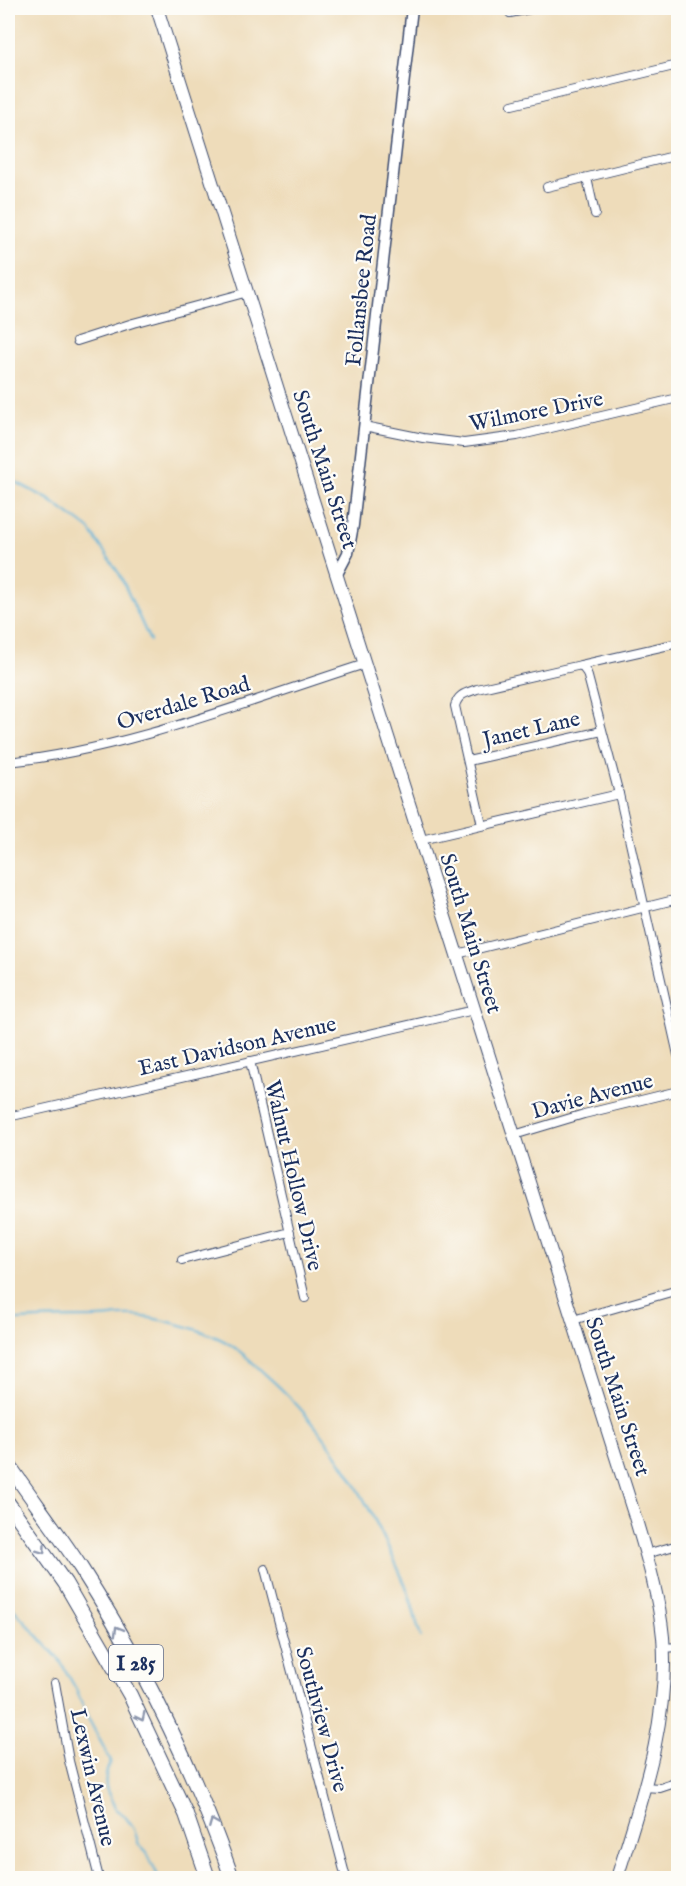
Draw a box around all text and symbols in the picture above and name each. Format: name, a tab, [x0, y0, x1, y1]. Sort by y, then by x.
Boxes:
street label: Follansbee Road	[340, 212, 384, 368]
street label: Wilmore Drive	[467, 385, 606, 439]
street label: South Main Street	[285, 386, 363, 553]
street label: Overdale Road	[114, 670, 254, 737]
street label: Janet Lane	[477, 705, 583, 755]
street label: South Main Street	[432, 850, 508, 1017]
street label: East Davidson Avenue	[136, 1011, 339, 1083]
street label: Davie Avenue	[529, 1067, 656, 1127]
street label: Walnut Hollow Drive	[257, 1077, 329, 1274]
street label: South Main Street	[578, 1313, 656, 1480]
one-way arrow	[35, 1543, 46, 1554]
one-way arrow	[114, 1625, 125, 1636]
street label: Southview Drive	[288, 1644, 354, 1795]
road number: I 285	[109, 1645, 163, 1681]
street label: Lexwin Avenue	[63, 1706, 122, 1849]
one-way arrow	[134, 1711, 146, 1722]
one-way arrow	[207, 1819, 220, 1829]

